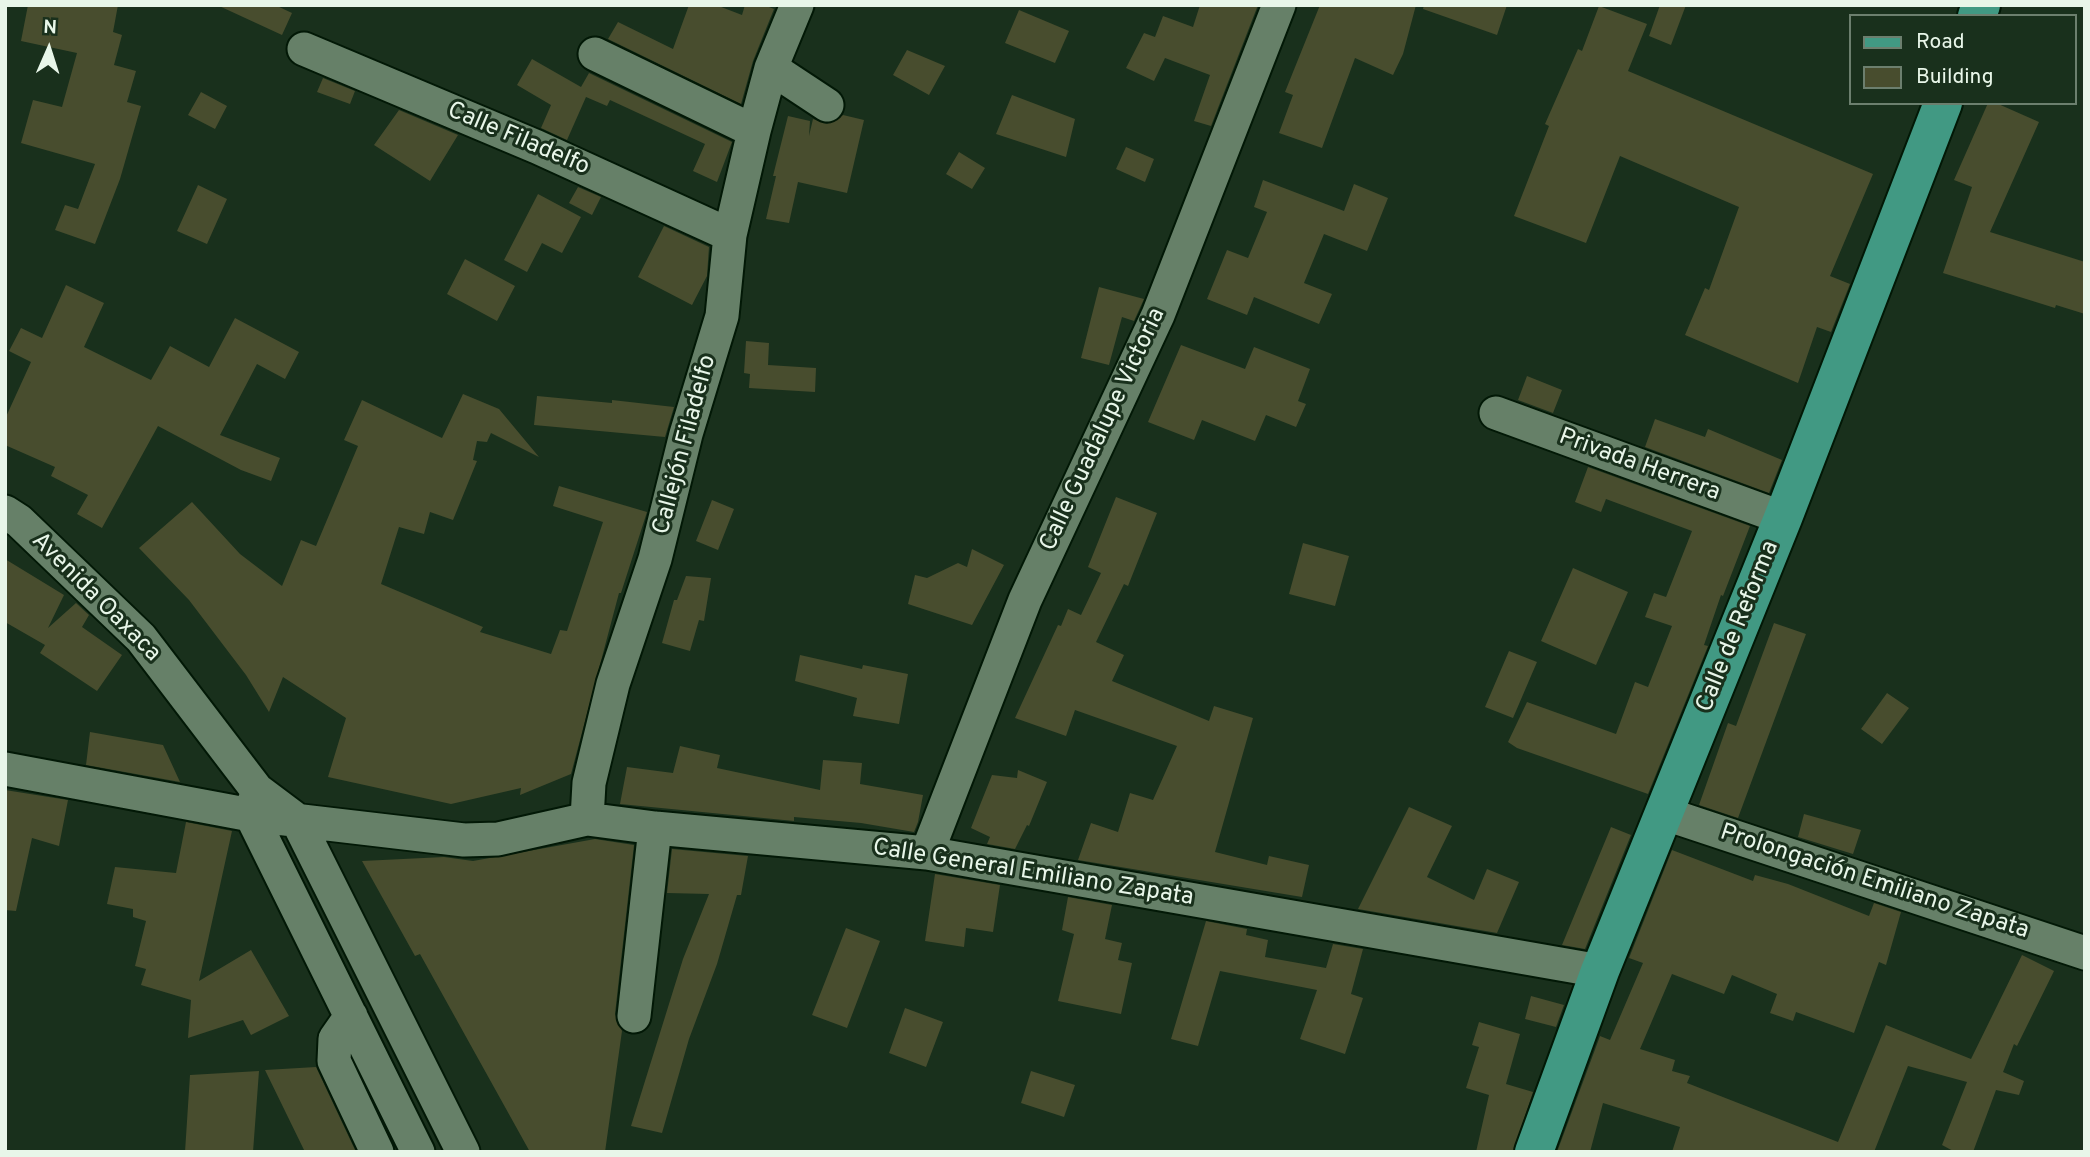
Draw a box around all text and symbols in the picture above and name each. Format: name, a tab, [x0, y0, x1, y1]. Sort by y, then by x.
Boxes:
north arrow	[14, 14, 84, 84]
legend	[1848, 14, 2076, 105]
text: N	[43, 16, 58, 40]
text: Road	[1916, 29, 1965, 56]
text: Building	[1916, 64, 1994, 91]
street label: Calle Filadelfo	[443, 97, 593, 183]
street label: Calle Guadalupe Victoria	[1035, 304, 1173, 556]
street label: Callejón Filadelfo	[648, 352, 724, 538]
street label: Privada Herrera	[1554, 423, 1724, 509]
street label: Avenida Oaxaca	[24, 527, 166, 669]
street label: Calle de Reforma	[1692, 537, 1786, 717]
street label: Prolongación Emiliano Zapata	[1716, 819, 2032, 947]
street label: Calle General Emiliano Zapata	[871, 834, 1195, 914]

